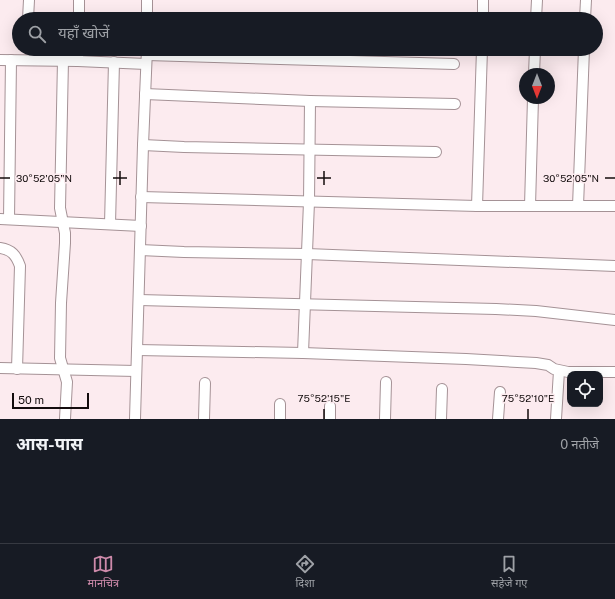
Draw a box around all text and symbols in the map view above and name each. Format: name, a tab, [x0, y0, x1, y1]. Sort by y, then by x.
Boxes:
search box	[12, 12, 603, 56]
icon: search	[26, 23, 48, 45]
text: यहाँ खोजें	[58, 24, 109, 41]
north arrow	[519, 68, 555, 104]
text: 30°52'05"N	[16, 172, 72, 184]
text: 30°52'05"N	[543, 172, 599, 184]
map controls	[567, 371, 603, 407]
button: locate	[567, 371, 603, 407]
scale bar	[12, 391, 89, 410]
text: 75°52'15"E	[298, 392, 350, 404]
text: 75°52'10"E	[502, 392, 554, 404]
text: 50 m	[18, 394, 44, 406]
text: आस-पास	[16, 434, 83, 454]
text: 0 नतीजे	[560, 437, 599, 452]
tab: मानचित्र	[88, 553, 119, 591]
tab: दिशा	[294, 553, 316, 591]
tab: सहेजे गए	[491, 553, 527, 591]

